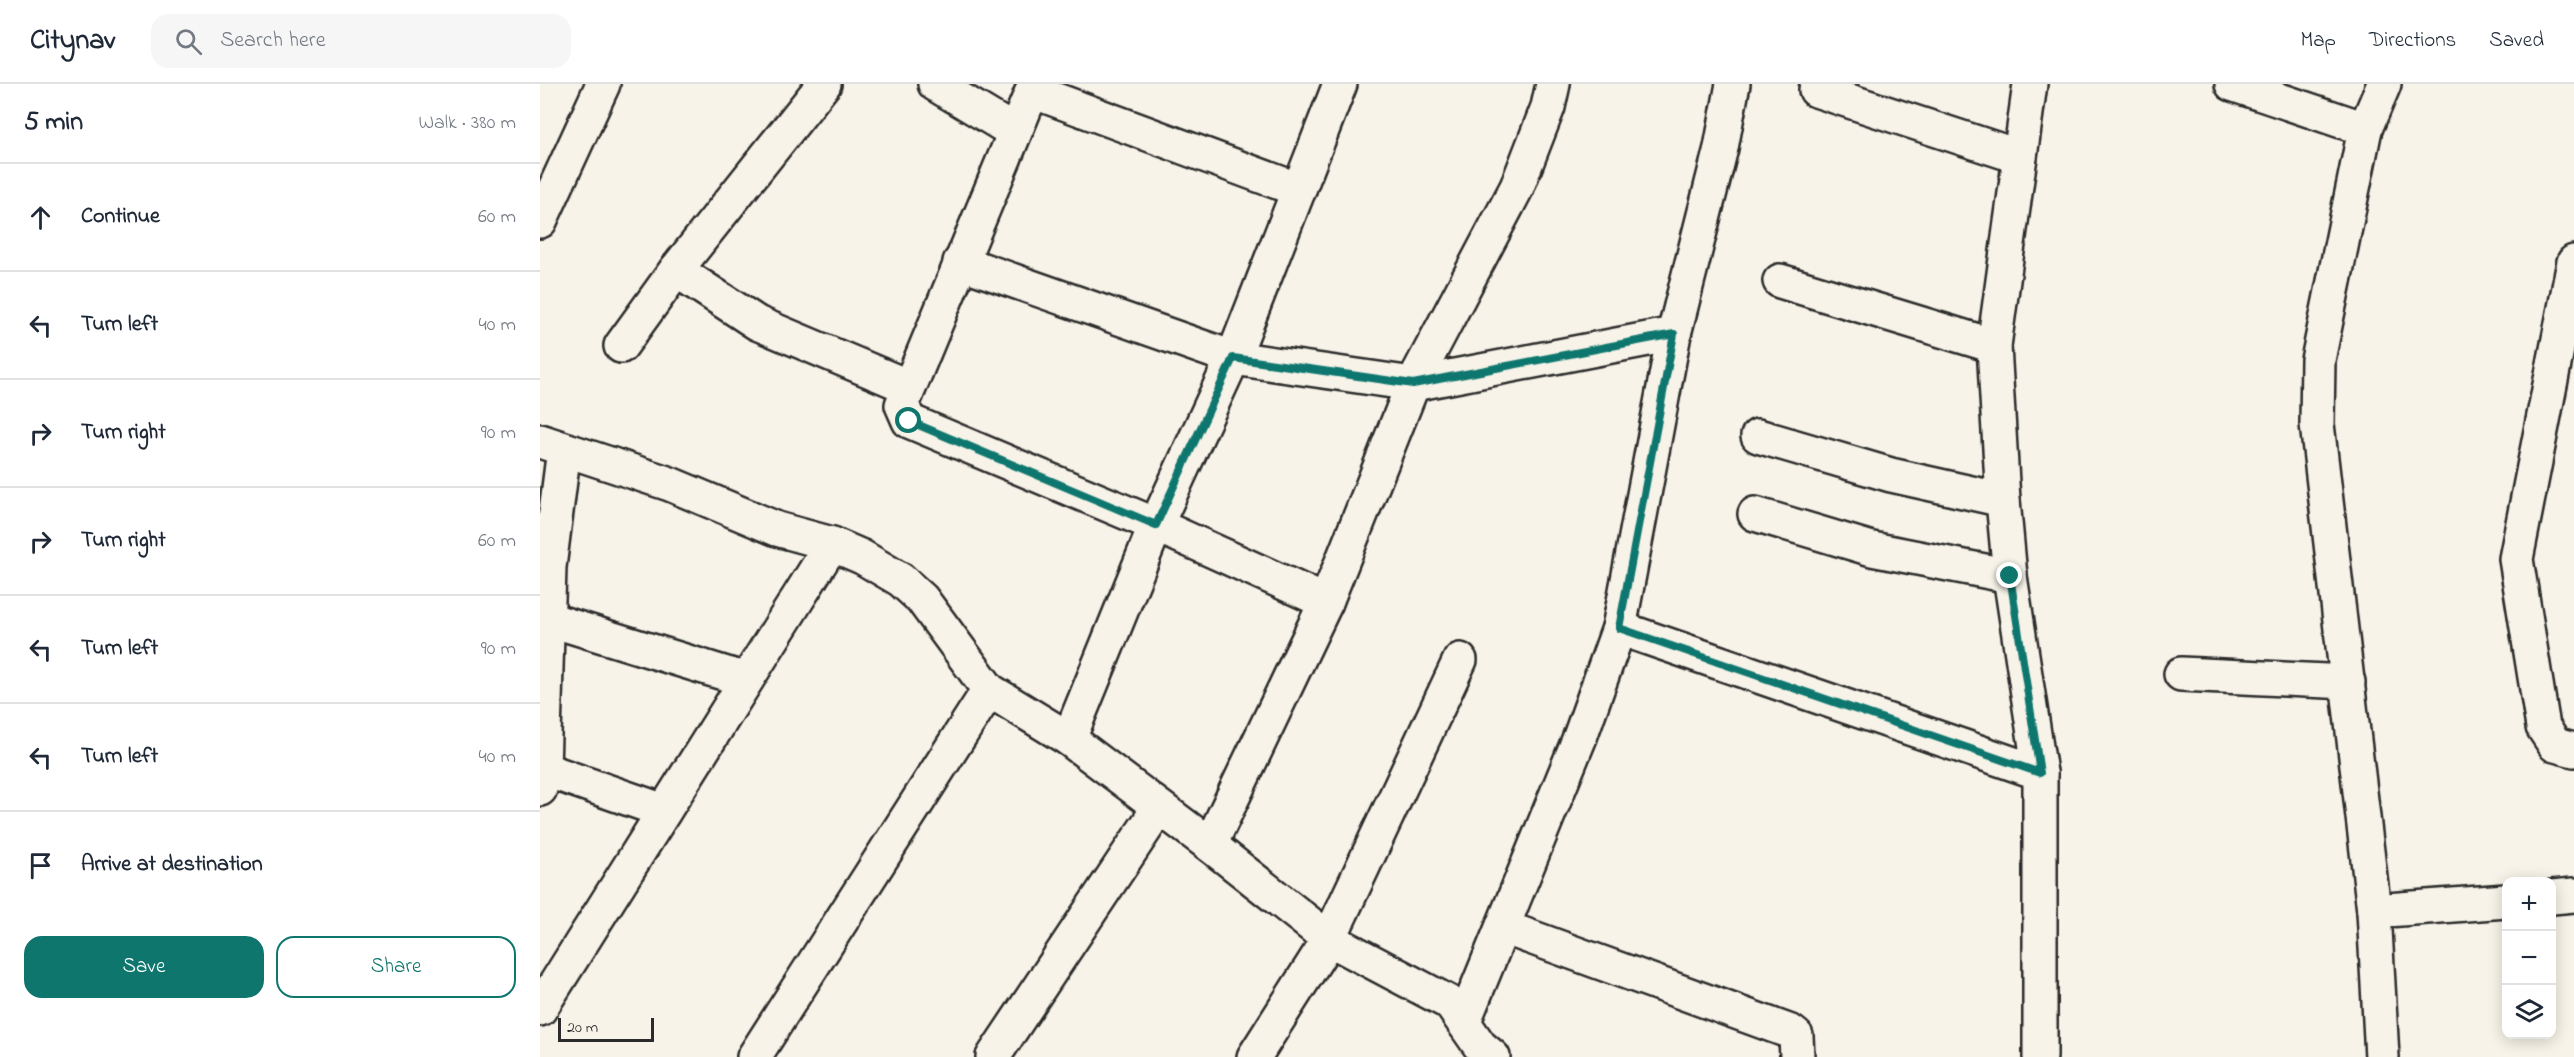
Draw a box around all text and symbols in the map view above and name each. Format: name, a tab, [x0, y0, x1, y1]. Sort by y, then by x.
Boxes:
search box	[151, 14, 571, 68]
text: Citynav	[30, 21, 115, 62]
icon: search	[172, 25, 205, 58]
text: Search here	[220, 25, 326, 57]
text: Map	[2300, 26, 2336, 56]
text: Directions	[2369, 26, 2456, 56]
text: Saved	[2489, 26, 2544, 56]
text: 5 min	[24, 104, 83, 142]
text: Walk · 380 m	[418, 109, 516, 138]
icon: ahead	[24, 201, 57, 234]
text: Continue	[81, 201, 160, 233]
text: 60 m	[478, 203, 516, 232]
icon: left	[24, 309, 57, 342]
text: Turn left	[81, 309, 158, 341]
text: 40 m	[479, 311, 516, 340]
route start	[895, 407, 921, 433]
icon: right	[24, 417, 57, 450]
text: Turn right	[81, 417, 166, 449]
text: 90 m	[481, 419, 516, 448]
icon: right	[24, 525, 57, 558]
text: Turn right	[81, 525, 166, 557]
text: 60 m	[478, 527, 516, 556]
route end	[1996, 562, 2022, 588]
icon: left	[24, 633, 57, 666]
text: Turn left	[81, 633, 158, 665]
text: 90 m	[481, 635, 516, 664]
icon: left	[24, 741, 57, 774]
text: Turn left	[81, 741, 158, 773]
text: 40 m	[479, 743, 516, 772]
icon: arrive	[24, 849, 57, 882]
text: Arrive at destination	[81, 849, 263, 881]
map controls	[2502, 877, 2556, 1039]
button: +	[2502, 877, 2556, 931]
button: −	[2502, 931, 2556, 985]
button: Save	[24, 936, 264, 998]
button: Share	[276, 936, 516, 998]
button: layers	[2502, 985, 2556, 1039]
scale bar	[558, 1015, 654, 1042]
text: 20 m	[567, 1016, 598, 1040]

